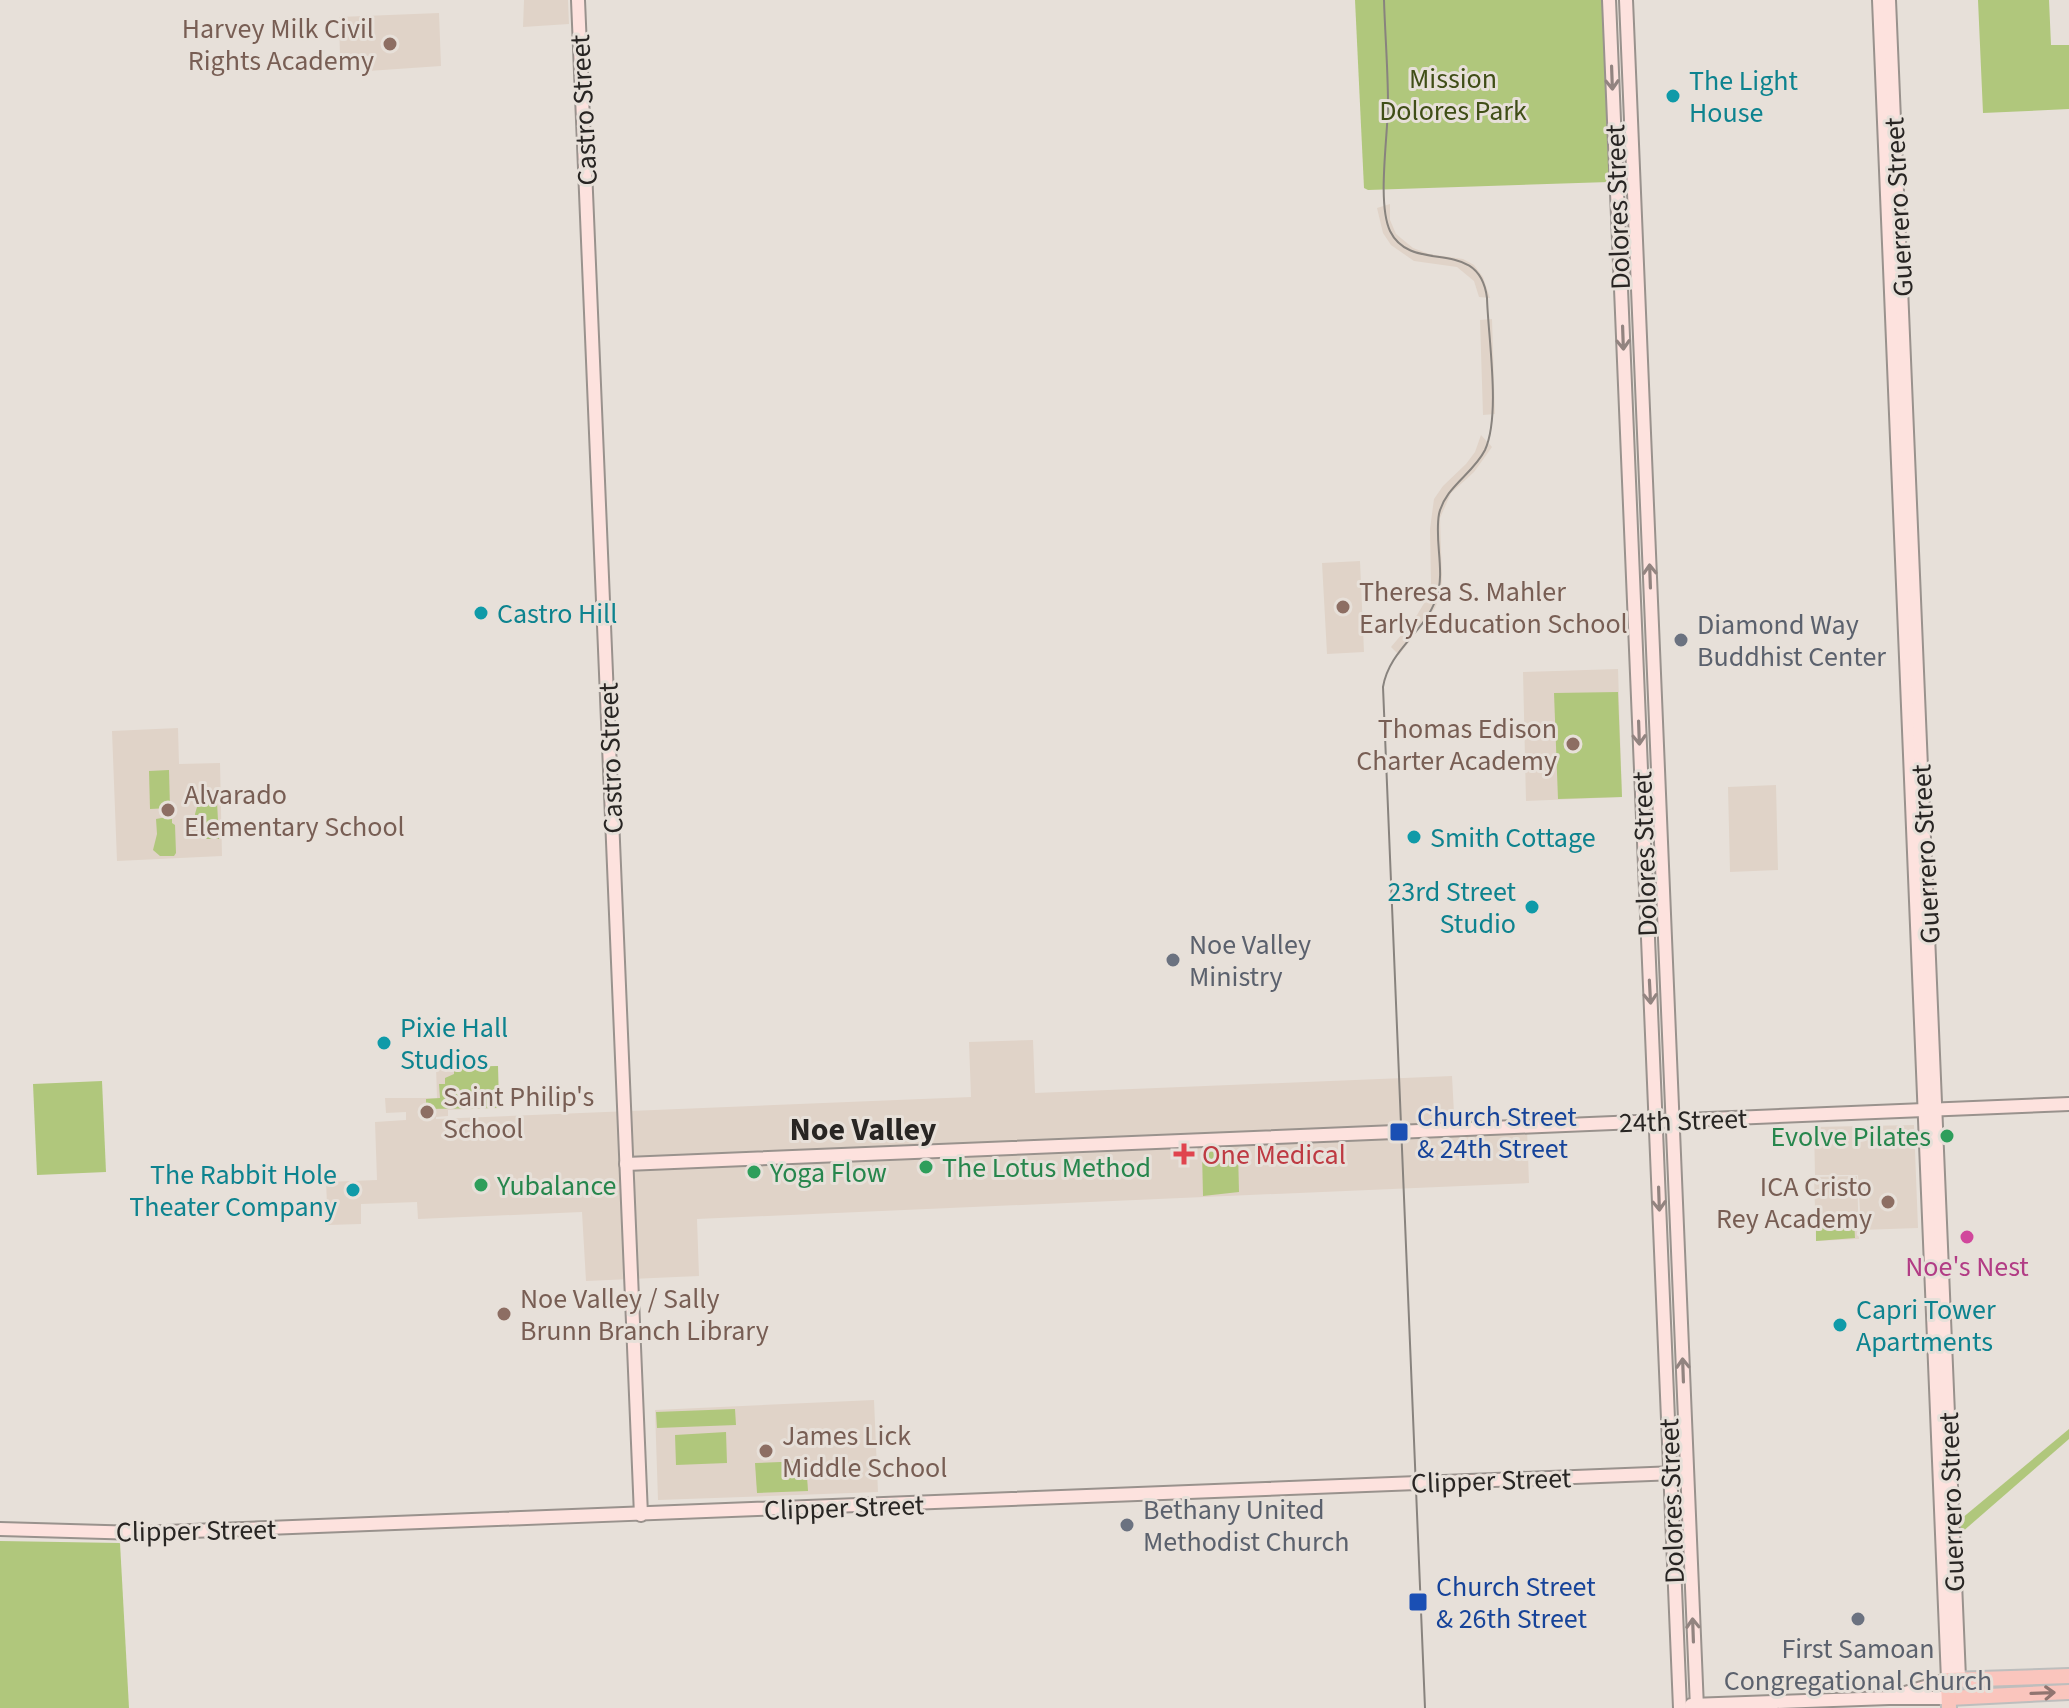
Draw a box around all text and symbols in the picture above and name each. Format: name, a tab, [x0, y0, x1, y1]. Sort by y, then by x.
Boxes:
place label: Harvey Milk Civil Rights Academy	[182, 9, 374, 81]
street label: Castro Street	[560, 33, 608, 186]
marker: Harvey Milk Civil Rights Academy	[381, 35, 399, 53]
park label: Mission Dolores Park	[1379, 59, 1527, 131]
place label: The Light House	[1689, 61, 1799, 133]
one-way arrow	[1605, 64, 1620, 91]
marker: The Light House	[1664, 87, 1682, 105]
street label: Guerrero Street	[1874, 116, 1924, 298]
street label: Dolores Street	[1595, 123, 1641, 290]
one-way arrow	[1615, 324, 1630, 351]
one-way arrow	[1642, 563, 1657, 590]
place label: Theresa S. Mahler Early Education School	[1359, 572, 1628, 644]
place label: Castro Hill	[497, 594, 617, 634]
marker: Theresa S. Mahler Early Education School	[1334, 598, 1352, 616]
marker: Castro Hill	[472, 604, 490, 622]
place label: Diamond Way Buddhist Center	[1697, 605, 1886, 677]
marker: Diamond Way Buddhist Center	[1672, 631, 1690, 649]
street label: Castro Street	[588, 681, 634, 834]
place label: Thomas Edison Charter Academy	[1356, 709, 1557, 781]
one-way arrow	[1632, 719, 1647, 746]
marker: Thomas Edison Charter Academy	[1564, 735, 1582, 753]
street label: Guerrero Street	[1901, 763, 1951, 945]
street label: Dolores Street	[1622, 770, 1668, 937]
place label: Alvarado Elementary School	[184, 775, 405, 847]
marker: Alvarado Elementary School	[159, 801, 177, 819]
place label: Smith Cottage	[1430, 818, 1596, 858]
marker: Smith Cottage	[1405, 828, 1423, 846]
place label: 23rd Street Studio	[1387, 872, 1517, 944]
marker: 23rd Street Studio	[1523, 898, 1541, 916]
place label: Noe Valley Ministry	[1189, 925, 1311, 997]
marker: Noe Valley Ministry	[1164, 951, 1182, 969]
one-way arrow	[1642, 978, 1657, 1005]
place label: Pixie Hall Studios	[400, 1008, 508, 1080]
marker: Pixie Hall Studios	[375, 1034, 393, 1052]
place label: Saint Philip's School	[443, 1077, 594, 1149]
place label: Church Street & 24th Street	[1417, 1097, 1577, 1169]
street label: 24th Street	[1618, 1099, 1748, 1143]
marker: Saint Philip's School	[418, 1103, 436, 1121]
district label: Noe Valley	[790, 1107, 937, 1153]
place label: Evolve Pilates	[1770, 1117, 1931, 1157]
marker: Church Street & 24th Street	[1388, 1121, 1410, 1143]
marker: Evolve Pilates	[1938, 1127, 1956, 1145]
place label: One Medical	[1202, 1135, 1346, 1175]
marker: One Medical	[1173, 1143, 1195, 1165]
place label: The Lotus Method	[942, 1148, 1151, 1188]
place label: Yoga Flow	[769, 1153, 887, 1193]
place label: The Rabbit Hole Theater Company	[129, 1155, 337, 1227]
marker: The Lotus Method	[917, 1158, 935, 1176]
marker: Yoga Flow	[745, 1163, 763, 1181]
place label: Yubalance	[496, 1166, 616, 1206]
place label: ICA Cristo Rey Academy	[1716, 1167, 1872, 1239]
marker: Yubalance	[472, 1176, 490, 1194]
marker: The Rabbit Hole Theater Company	[344, 1181, 362, 1199]
one-way arrow	[1651, 1185, 1666, 1212]
marker: ICA Cristo Rey Academy	[1879, 1193, 1897, 1211]
marker: Noe's Nest	[1958, 1228, 1976, 1246]
place label: Noe's Nest	[1905, 1247, 2029, 1287]
place label: Noe Valley / Sally Brunn Branch Library	[520, 1279, 769, 1351]
place label: Capri Tower Apartments	[1856, 1290, 1996, 1362]
marker: Noe Valley / Sally Brunn Branch Library	[495, 1305, 513, 1323]
marker: Capri Tower Apartments	[1831, 1316, 1849, 1334]
one-way arrow	[1675, 1357, 1690, 1384]
street label: Guerrero Street	[1929, 1411, 1975, 1593]
place label: James Lick Middle School	[782, 1416, 947, 1488]
street label: Dolores Street	[1649, 1417, 1695, 1584]
marker: James Lick Middle School	[757, 1442, 775, 1460]
street label: Clipper Street	[1410, 1458, 1572, 1504]
street label: Clipper Street	[763, 1485, 925, 1531]
place label: Bethany United Methodist Church	[1143, 1490, 1349, 1562]
street label: Clipper Street	[115, 1510, 277, 1552]
marker: Bethany United Methodist Church	[1118, 1516, 1136, 1534]
place label: Church Street & 26th Street	[1436, 1567, 1596, 1639]
marker: Church Street & 26th Street	[1407, 1591, 1429, 1613]
marker: First Samoan Congregational Church	[1849, 1610, 1867, 1628]
one-way arrow	[1686, 1617, 1701, 1644]
place label: First Samoan Congregational Church	[1724, 1629, 1992, 1701]
one-way arrow	[2029, 1685, 2056, 1700]

